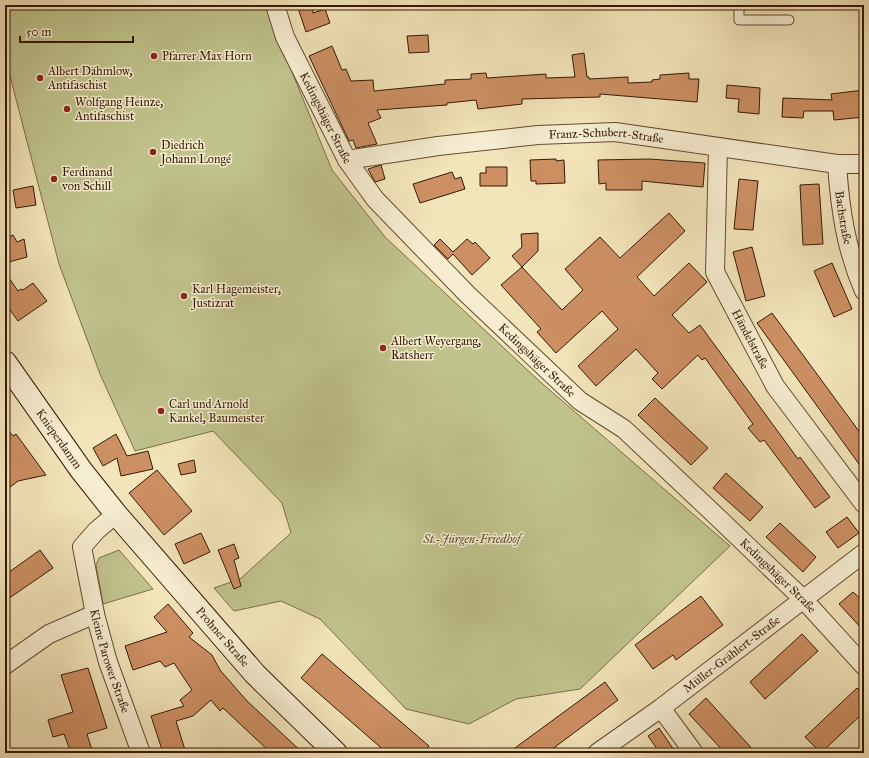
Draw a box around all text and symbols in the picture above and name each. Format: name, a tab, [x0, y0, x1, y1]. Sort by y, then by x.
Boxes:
scale bar	[20, 18, 133, 44]
text: 50 m	[26, 25, 51, 39]
place label: Pfarrer Max Horn	[162, 49, 252, 63]
marker: Pfarrer Max Horn	[149, 51, 159, 61]
place label: Albert Dähmlow, Antifaschist	[47, 64, 133, 92]
street label: Kedingshäger Straße	[297, 70, 354, 167]
marker: Albert Dähmlow, Antifaschist	[35, 73, 45, 83]
place label: Wolfgang Heinze, Antifaschist	[74, 95, 163, 123]
marker: Wolfgang Heinze, Antifaschist	[62, 104, 72, 114]
street label: Franz-Schubert-Straße	[548, 125, 665, 146]
place label: Diedrich Johann Longé	[159, 138, 231, 167]
marker: Diedrich Johann Longé	[148, 147, 158, 157]
place label: Ferdinand von Schill	[61, 165, 112, 193]
marker: Ferdinand von Schill	[49, 174, 59, 184]
street label: Bachstraße	[832, 190, 855, 246]
place label: Karl Hagemeister, Justizrat	[190, 282, 281, 311]
marker: Karl Hagemeister, Justizrat	[179, 291, 189, 301]
street label: Händelstraße	[729, 307, 772, 372]
street label: Kedingshäger Straße	[496, 321, 578, 400]
place label: Albert Weyergang, Ratsherr	[390, 334, 481, 362]
marker: Albert Weyergang, Ratsherr	[378, 343, 388, 353]
place label: Carl und Arnold Kankel, Baumeister	[169, 397, 265, 425]
street label: Knieperdamm	[33, 406, 85, 472]
marker: Carl und Arnold Kankel, Baumeister	[156, 406, 166, 416]
park label: St.-Jürgen-Friedhof	[422, 532, 524, 546]
street label: Kedingshäger Straße	[737, 536, 819, 616]
street label: Prohner Straße	[193, 604, 252, 670]
street label: Kleine Parower Straße	[87, 608, 133, 715]
street label: Müller-Grählert-Straße	[680, 613, 783, 696]

